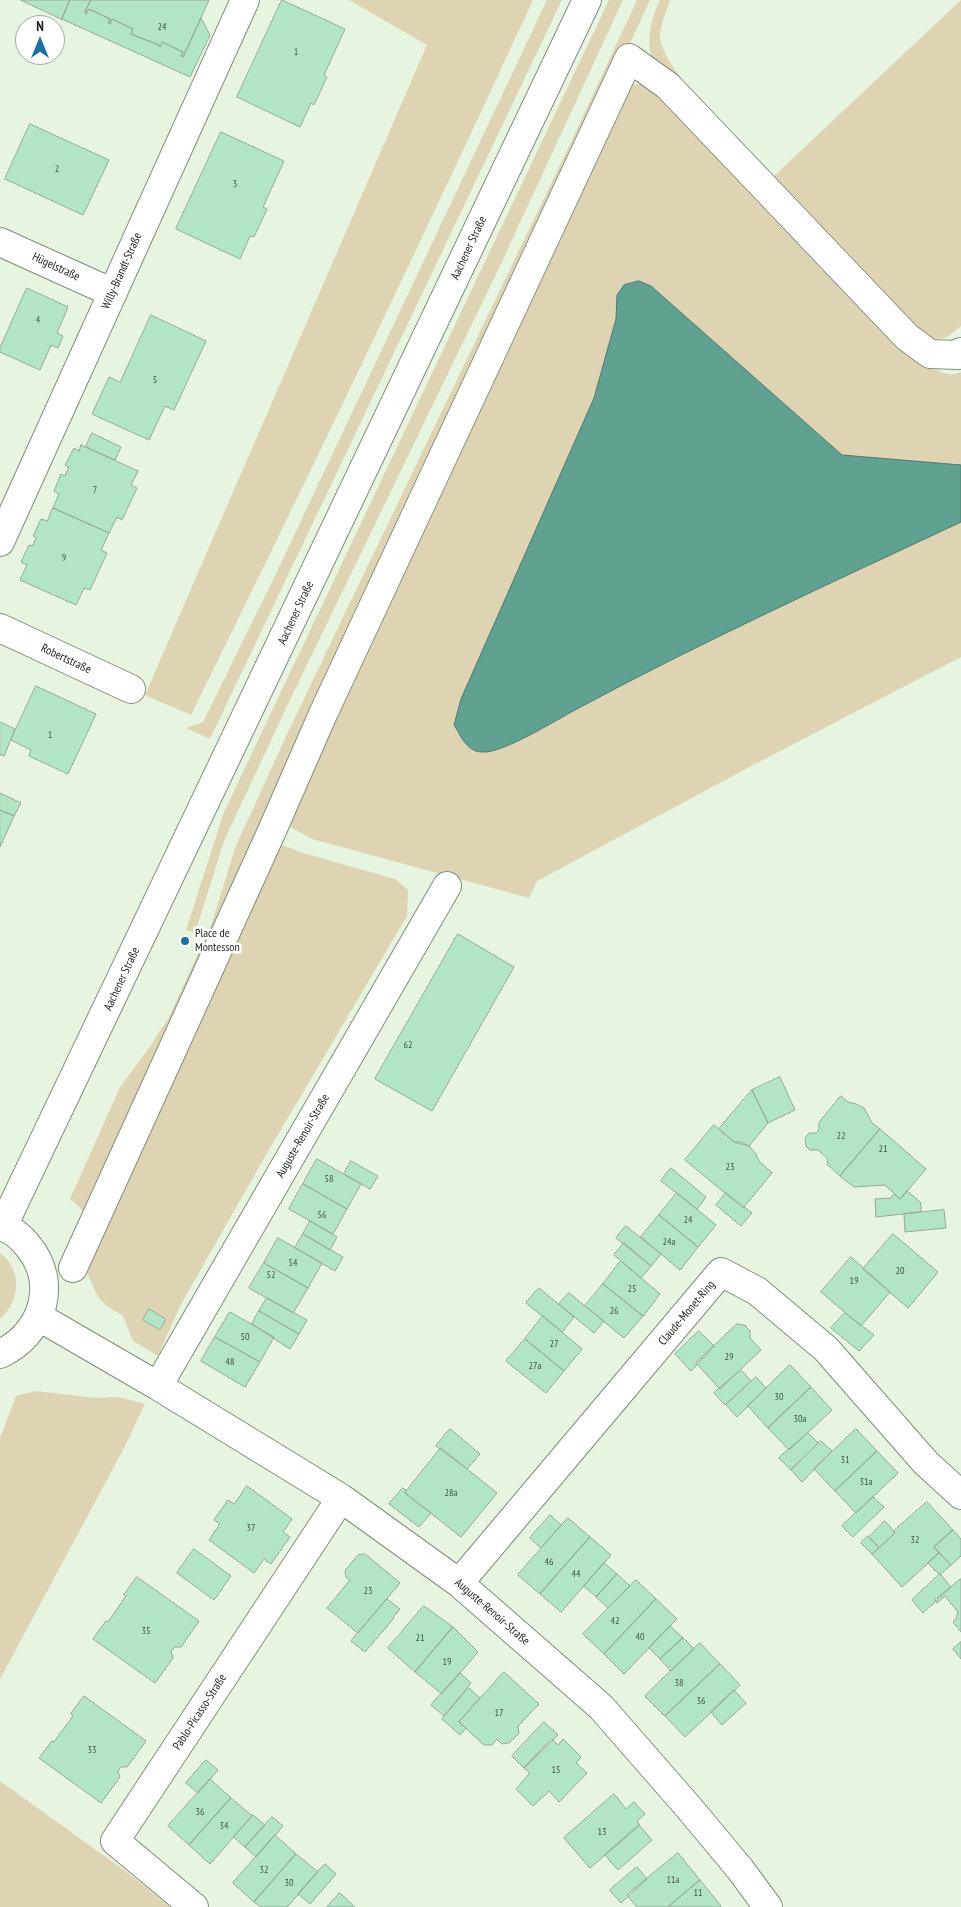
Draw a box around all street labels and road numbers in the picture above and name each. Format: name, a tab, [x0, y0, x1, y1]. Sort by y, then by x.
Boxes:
street label: Aachener Straße	[448, 214, 490, 282]
street label: Willy-Brandt-Straße	[99, 230, 145, 312]
street label: Hügelstraße	[30, 250, 82, 284]
street label: Aachener Straße	[275, 579, 317, 647]
street label: Robertstraße	[39, 641, 93, 677]
street label: Aachener Straße	[101, 945, 143, 1013]
street label: Auguste-Renoir-Straße	[273, 1092, 333, 1180]
street label: Claude-Monet-Ring	[656, 1278, 718, 1348]
street label: Auguste-Renoir-Straße	[452, 1576, 532, 1648]
street label: Pablo-Picasso-Straße	[170, 1671, 230, 1753]

